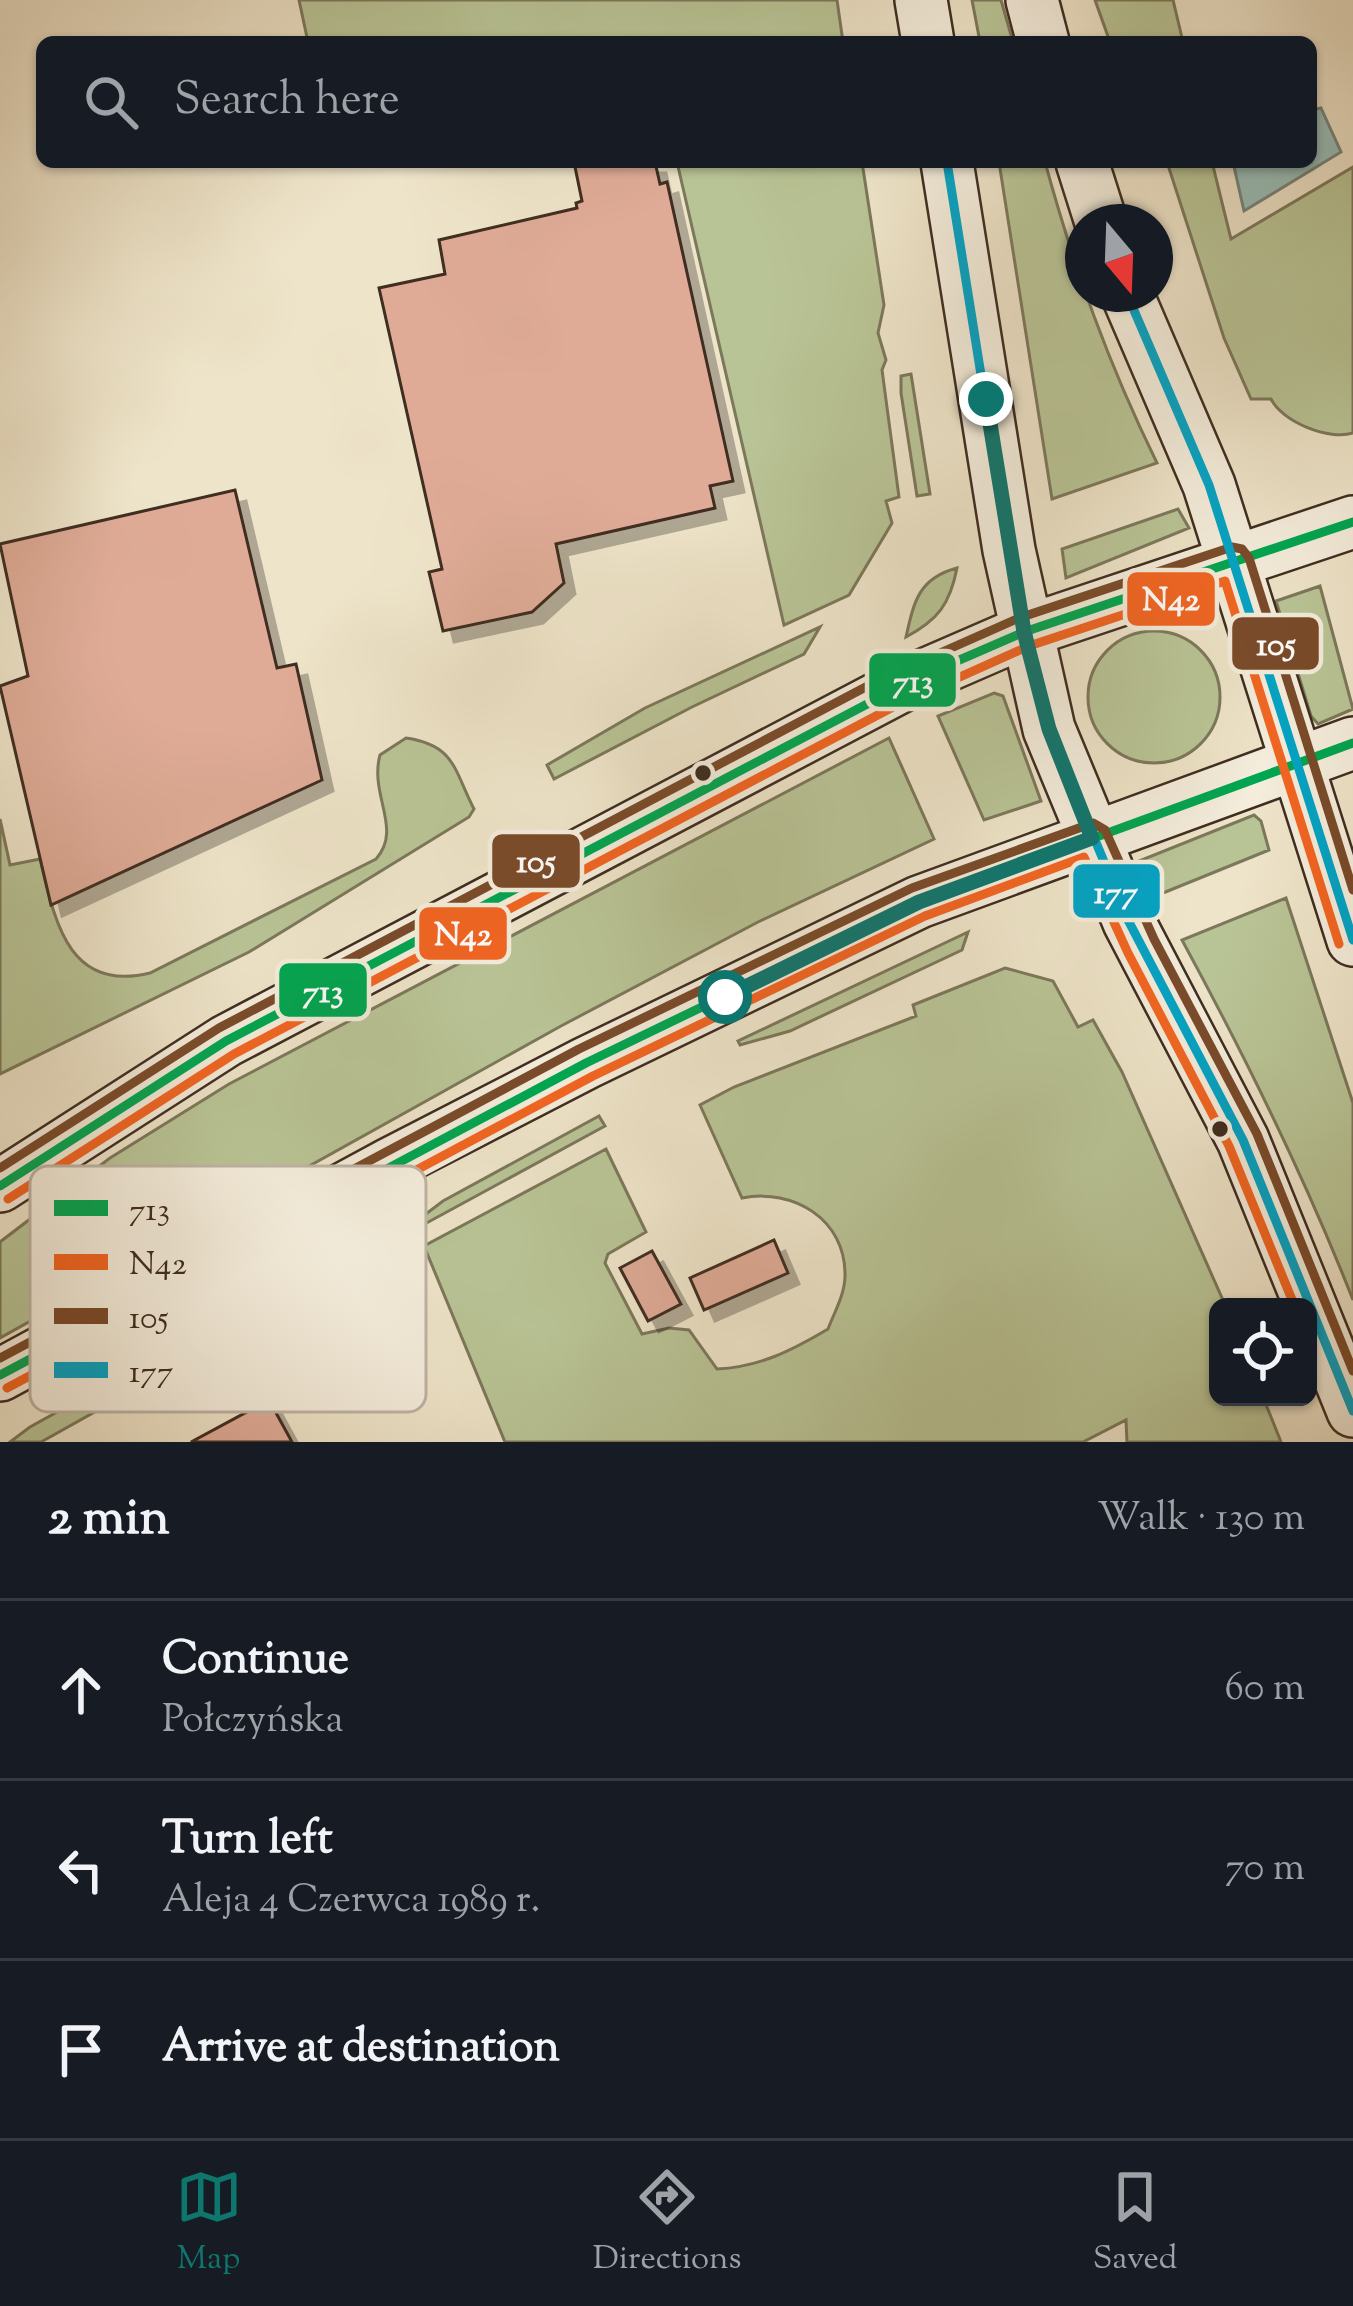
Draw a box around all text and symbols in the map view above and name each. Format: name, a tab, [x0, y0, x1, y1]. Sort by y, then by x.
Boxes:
search box	[36, 36, 1317, 168]
icon: search	[78, 69, 144, 135]
text: Search here	[174, 70, 400, 135]
north arrow	[1065, 204, 1173, 312]
route end	[959, 372, 1013, 426]
line badge: N42	[1125, 570, 1217, 628]
text: N42	[1142, 578, 1201, 626]
line badge: 105	[1230, 615, 1321, 672]
text: 105	[1256, 623, 1297, 671]
line badge: 713	[867, 651, 958, 709]
text: 713	[892, 660, 934, 708]
unlabelled marker	[692, 762, 714, 784]
line badge: 105	[490, 832, 582, 890]
text: 105	[516, 840, 557, 888]
line badge: 177	[1071, 862, 1162, 920]
text: 177	[1094, 871, 1139, 919]
line badge: N42	[417, 905, 509, 962]
text: N42	[434, 913, 493, 961]
line badge: 713	[277, 961, 369, 1019]
text: 713	[302, 970, 344, 1018]
route start	[698, 970, 752, 1024]
unlabelled marker	[1209, 1118, 1231, 1140]
legend	[30, 1166, 426, 1412]
text: 713	[129, 1188, 170, 1236]
text: N42	[129, 1242, 187, 1290]
text: 105	[129, 1296, 169, 1344]
map controls	[1209, 1298, 1317, 1406]
button: locate	[1209, 1298, 1317, 1406]
text: 177	[129, 1350, 173, 1398]
text: 2 min	[48, 1484, 170, 1557]
text: Walk · 130 m	[1097, 1492, 1305, 1548]
text: Continue	[162, 1629, 349, 1694]
icon: ahead	[48, 1657, 114, 1723]
text: 60 m	[1224, 1662, 1305, 1718]
text: Połczyńska	[162, 1694, 344, 1750]
text: Turn left	[162, 1809, 333, 1874]
icon: left	[48, 1837, 114, 1903]
text: 70 m	[1225, 1842, 1305, 1898]
text: Aleja 4 Czerwca 1989 r.	[162, 1874, 540, 1930]
icon: arrive	[48, 2017, 114, 2083]
text: Arrive at destination	[162, 2017, 560, 2082]
tab: Map	[176, 2164, 242, 2284]
tab: Directions	[593, 2164, 742, 2284]
tab: Saved	[1093, 2164, 1177, 2284]

